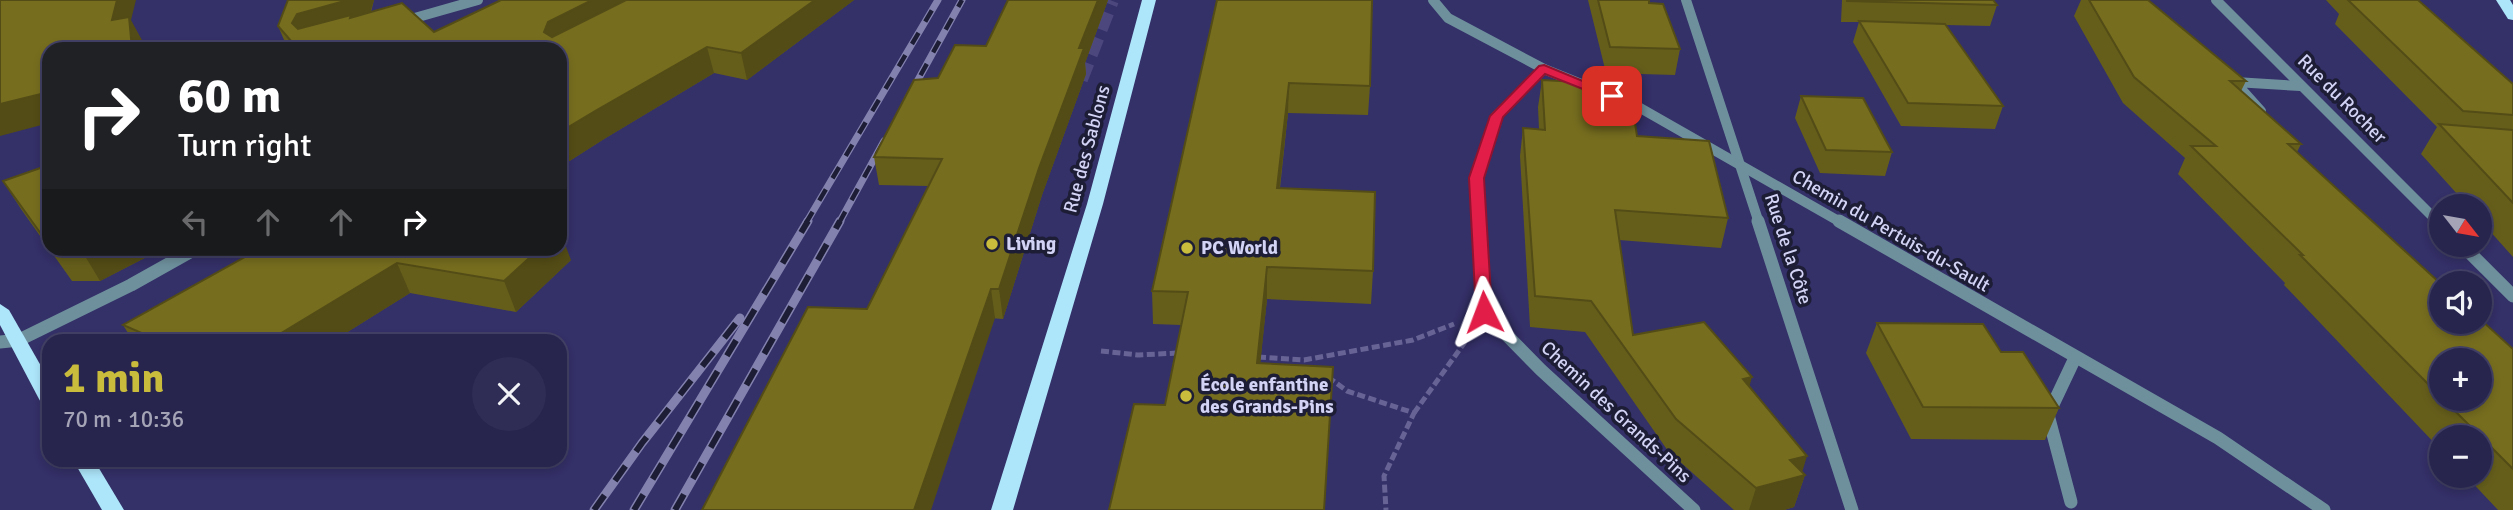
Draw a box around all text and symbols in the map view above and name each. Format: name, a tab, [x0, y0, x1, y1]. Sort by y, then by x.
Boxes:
street label: Rue du Rocher	[2292, 49, 2392, 149]
text: 60 m	[178, 66, 281, 126]
pin	[1582, 66, 1642, 126]
icon: right	[63, 70, 154, 161]
icon: arrive	[1593, 77, 1631, 115]
street label: Rue des Sablons	[1058, 82, 1116, 216]
text: Turn right	[178, 126, 311, 165]
street label: Chemin du Pertuis-du-Sault	[1788, 164, 1995, 298]
street label: Rue de la Côte	[1759, 190, 1817, 308]
north arrow	[2429, 194, 2492, 257]
map controls	[2429, 194, 2492, 488]
icon: left	[176, 203, 214, 241]
icon: ahead	[249, 203, 287, 241]
icon: ahead	[322, 203, 360, 241]
icon: right	[395, 203, 433, 241]
place label: Living	[1006, 232, 1056, 256]
marker: Living	[984, 236, 1000, 252]
place label: PC World	[1201, 236, 1278, 260]
marker: PC World	[1179, 240, 1195, 256]
button: sound	[2429, 271, 2492, 334]
position arrow	[1447, 275, 1521, 349]
street label: Chemin des Grands-Pins	[1536, 336, 1696, 488]
button: +	[2429, 348, 2492, 411]
text: 1 min	[63, 353, 164, 404]
button: close	[472, 357, 546, 431]
place label: École enfantine des Grands-Pins	[1200, 373, 1334, 419]
marker: École enfantine des Grands-Pins	[1178, 388, 1194, 404]
text: 70 m · 10:36	[63, 405, 184, 434]
button: −	[2429, 425, 2492, 488]

